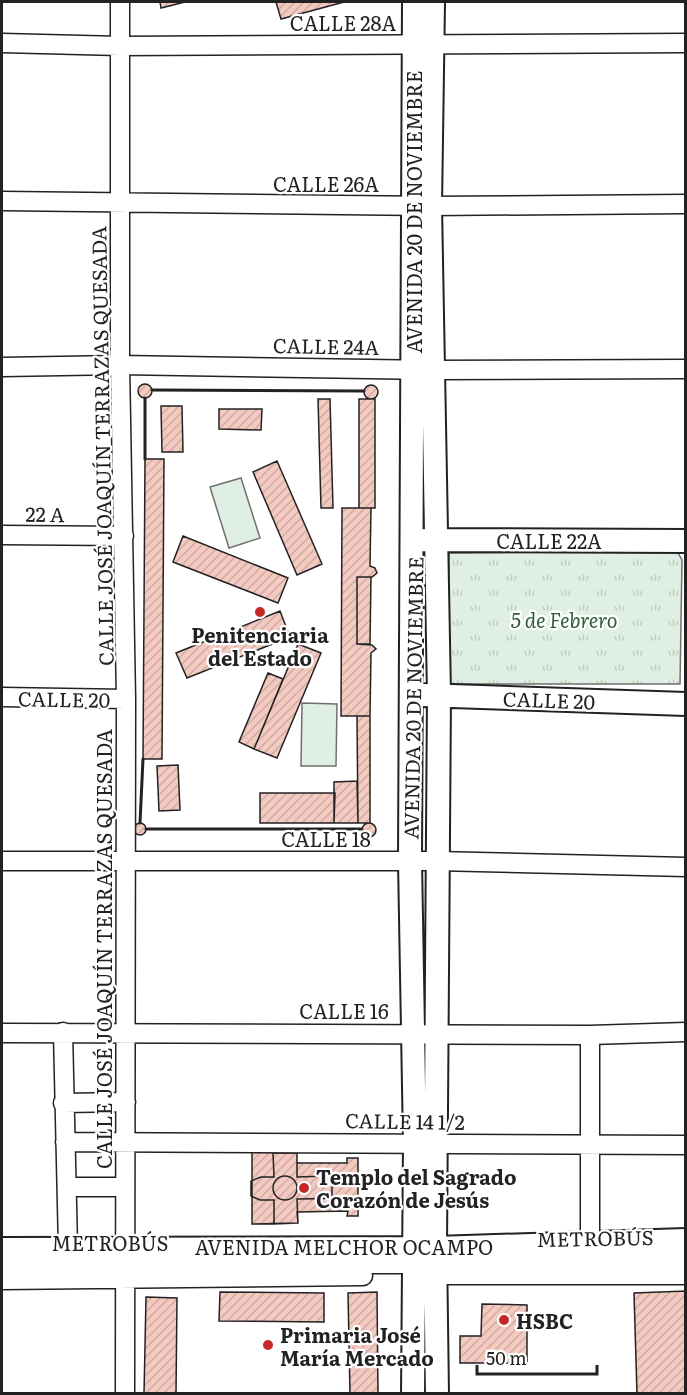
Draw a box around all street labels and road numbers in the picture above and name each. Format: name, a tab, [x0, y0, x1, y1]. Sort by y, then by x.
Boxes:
street label: CALLE 28A	[290, 7, 396, 37]
street label: AVENIDA 20 DE NOVIEMBRE	[398, 71, 428, 353]
street label: CALLE 26A	[273, 168, 379, 198]
street label: CALLE JOSÉ JOAQUÍN TERRAZAS QUESADA	[82, 226, 120, 666]
street label: CALLE 24A	[273, 329, 380, 361]
street label: 22 A	[25, 498, 65, 528]
street label: CALLE 22A	[496, 525, 602, 555]
street label: AVENIDA 20 DE NOVIEMBRE	[395, 556, 429, 840]
street label: CALLE 20	[18, 682, 110, 714]
street label: CALLE 20	[502, 682, 596, 716]
street label: CALLE JOSÉ JOAQUÍN TERRAZAS QUESADA	[88, 729, 118, 1169]
street label: CALLE 18	[281, 823, 371, 853]
street label: CALLE 16	[299, 995, 389, 1025]
street label: CALLE 14 1/2	[345, 1104, 465, 1136]
street label: METROBÚS	[536, 1221, 654, 1253]
street label: METROBÚS	[52, 1227, 168, 1257]
street label: AVENIDA MELCHOR OCAMPO	[195, 1231, 493, 1261]

